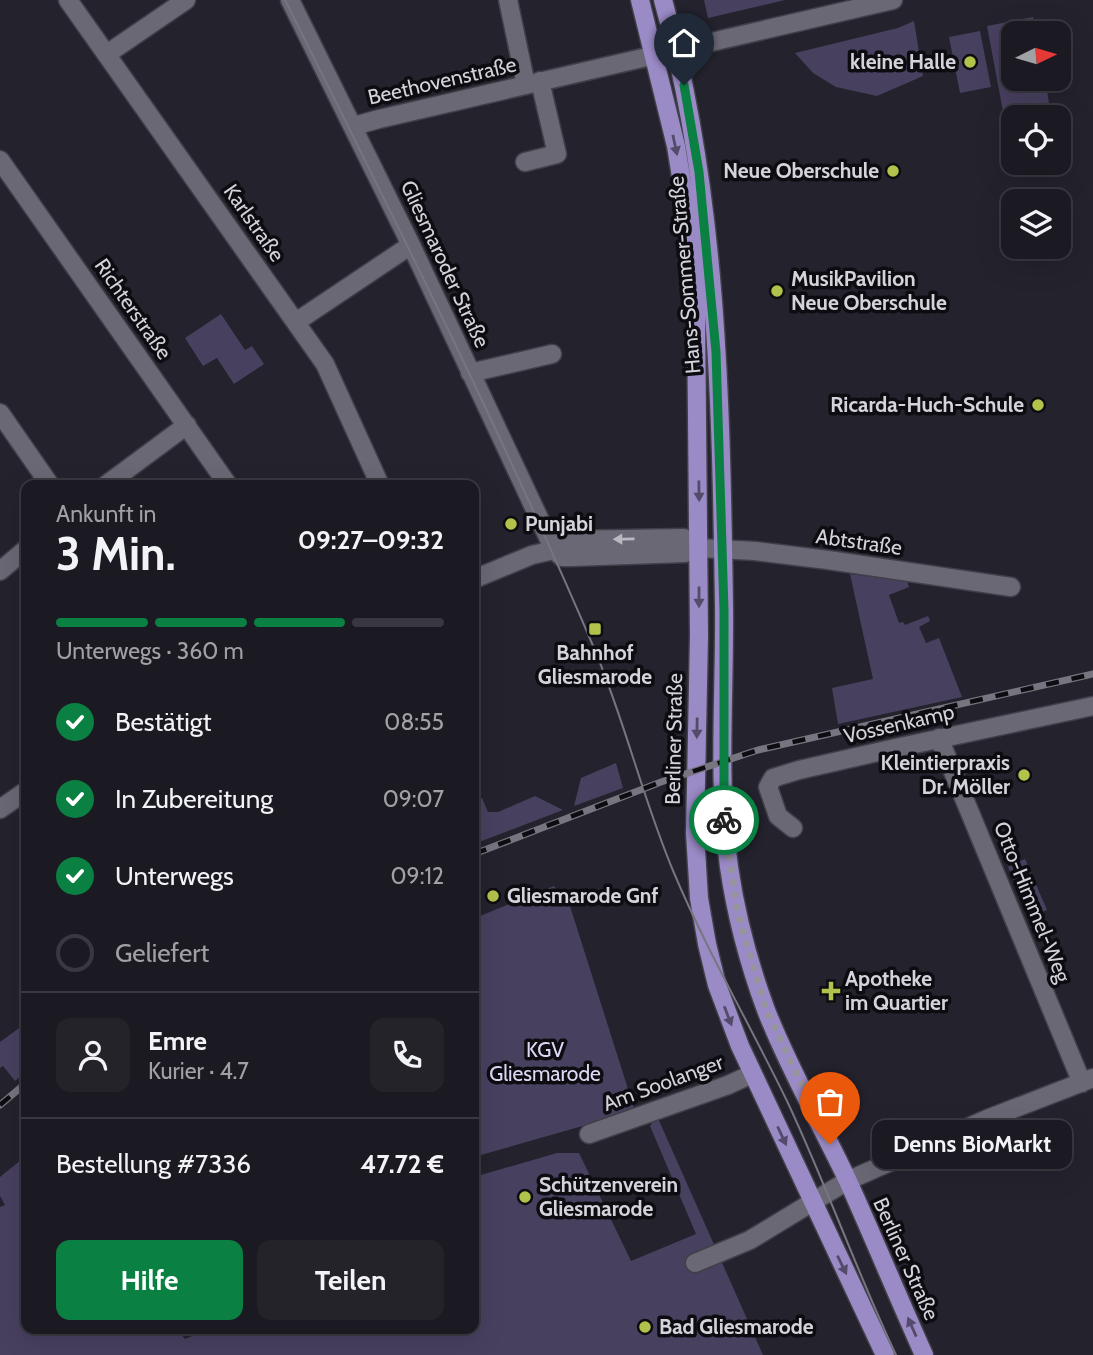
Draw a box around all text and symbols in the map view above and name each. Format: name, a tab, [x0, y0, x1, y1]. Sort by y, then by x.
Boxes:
pin	[654, 13, 714, 85]
north arrow	[1001, 21, 1071, 91]
map controls	[1001, 21, 1071, 259]
icon: home	[665, 24, 703, 62]
place label: kleine Halle	[850, 49, 956, 74]
street label: Beethovenstraße	[365, 51, 519, 110]
marker: kleine Halle	[962, 54, 978, 70]
button: locate	[1001, 105, 1071, 175]
one-way arrow	[670, 134, 681, 156]
place label: Neue Oberschule	[723, 158, 879, 183]
marker: Neue Oberschule	[885, 163, 901, 179]
street label: Hans-Sommer-Straße	[663, 175, 706, 375]
street label: Gliesmaroder Straße	[396, 176, 495, 351]
street label: Karlstraße	[219, 179, 290, 266]
button: layers	[1001, 189, 1071, 259]
street label: Richterstraße	[90, 254, 177, 364]
place label: MusikPavilion Neue Oberschule	[791, 266, 947, 315]
marker: MusikPavilion Neue Oberschule	[769, 283, 785, 299]
place label: Ricarda-Huch-Schule	[830, 392, 1024, 417]
marker: Ricarda-Huch-Schule	[1030, 397, 1046, 413]
one-way arrow	[693, 480, 705, 502]
text: Ankunft in	[56, 500, 156, 528]
place label: Punjabi	[525, 511, 593, 536]
marker: Punjabi	[503, 516, 519, 532]
street label: Abtstraße	[814, 523, 904, 560]
text: 09:27–09:32	[298, 524, 444, 556]
text: 3 Min.	[56, 526, 176, 582]
one-way arrow	[613, 533, 635, 544]
one-way arrow	[693, 587, 705, 609]
marker: Bahnhof Gliesmarode	[587, 621, 603, 637]
text: Unterwegs · 360 m	[56, 637, 244, 665]
place label: Bahnhof Gliesmarode	[538, 640, 652, 689]
street label: Berliner Straße	[660, 673, 687, 805]
street label: Vossenkamp	[841, 699, 957, 748]
icon: check	[56, 703, 94, 741]
text: Bestätigt	[115, 706, 212, 738]
text: 08:55	[384, 708, 444, 736]
one-way arrow	[691, 717, 703, 739]
place label: Kleintierpraxis Dr. Möller	[881, 750, 1010, 799]
marker: Kleintierpraxis Dr. Möller	[1016, 767, 1032, 783]
icon: check	[56, 780, 94, 818]
text: In Zubereitung	[115, 783, 273, 815]
text: 09:07	[383, 785, 444, 813]
courier	[689, 785, 759, 855]
icon: bike	[705, 801, 743, 839]
street label: Otto-Himmel-Weg	[989, 818, 1076, 986]
icon: check	[56, 857, 94, 895]
text: Unterwegs	[115, 860, 234, 892]
text: 09:12	[391, 862, 444, 890]
place label: Gliesmarode Gnf	[507, 883, 658, 908]
marker: Gliesmarode Gnf	[485, 888, 501, 904]
text: Geliefert	[115, 937, 209, 969]
place label: Apotheke im Quartier	[845, 966, 948, 1015]
marker: Apotheke im Quartier	[823, 983, 839, 999]
one-way arrow	[723, 1006, 734, 1027]
button: person	[56, 1018, 130, 1092]
button: phone	[370, 1018, 444, 1092]
text: Emre	[148, 1025, 207, 1057]
park label: KGV Gliesmarode	[489, 1037, 601, 1086]
street label: Am Soolanger	[599, 1049, 727, 1116]
text: Kurier · 4.7	[148, 1057, 249, 1085]
pin	[800, 1072, 860, 1144]
icon: bag	[811, 1083, 849, 1121]
callout: Denns BioMarkt	[872, 1120, 1072, 1168]
one-way arrow	[776, 1126, 787, 1146]
text: Denns BioMarkt	[893, 1130, 1051, 1158]
text: Bestellung #7336	[56, 1148, 251, 1180]
text: 47.72 €	[360, 1148, 444, 1180]
place label: Schützenverein Gliesmarode	[539, 1172, 678, 1221]
marker: Schützenverein Gliesmarode	[517, 1189, 533, 1205]
street label: Berliner Straße	[868, 1194, 945, 1324]
button: Hilfe	[56, 1240, 243, 1320]
button: Teilen	[257, 1240, 444, 1320]
one-way arrow	[837, 1255, 848, 1275]
place label: Bad Gliesmarode	[659, 1314, 814, 1339]
one-way arrow	[906, 1317, 917, 1337]
marker: Bad Gliesmarode	[637, 1319, 653, 1335]

